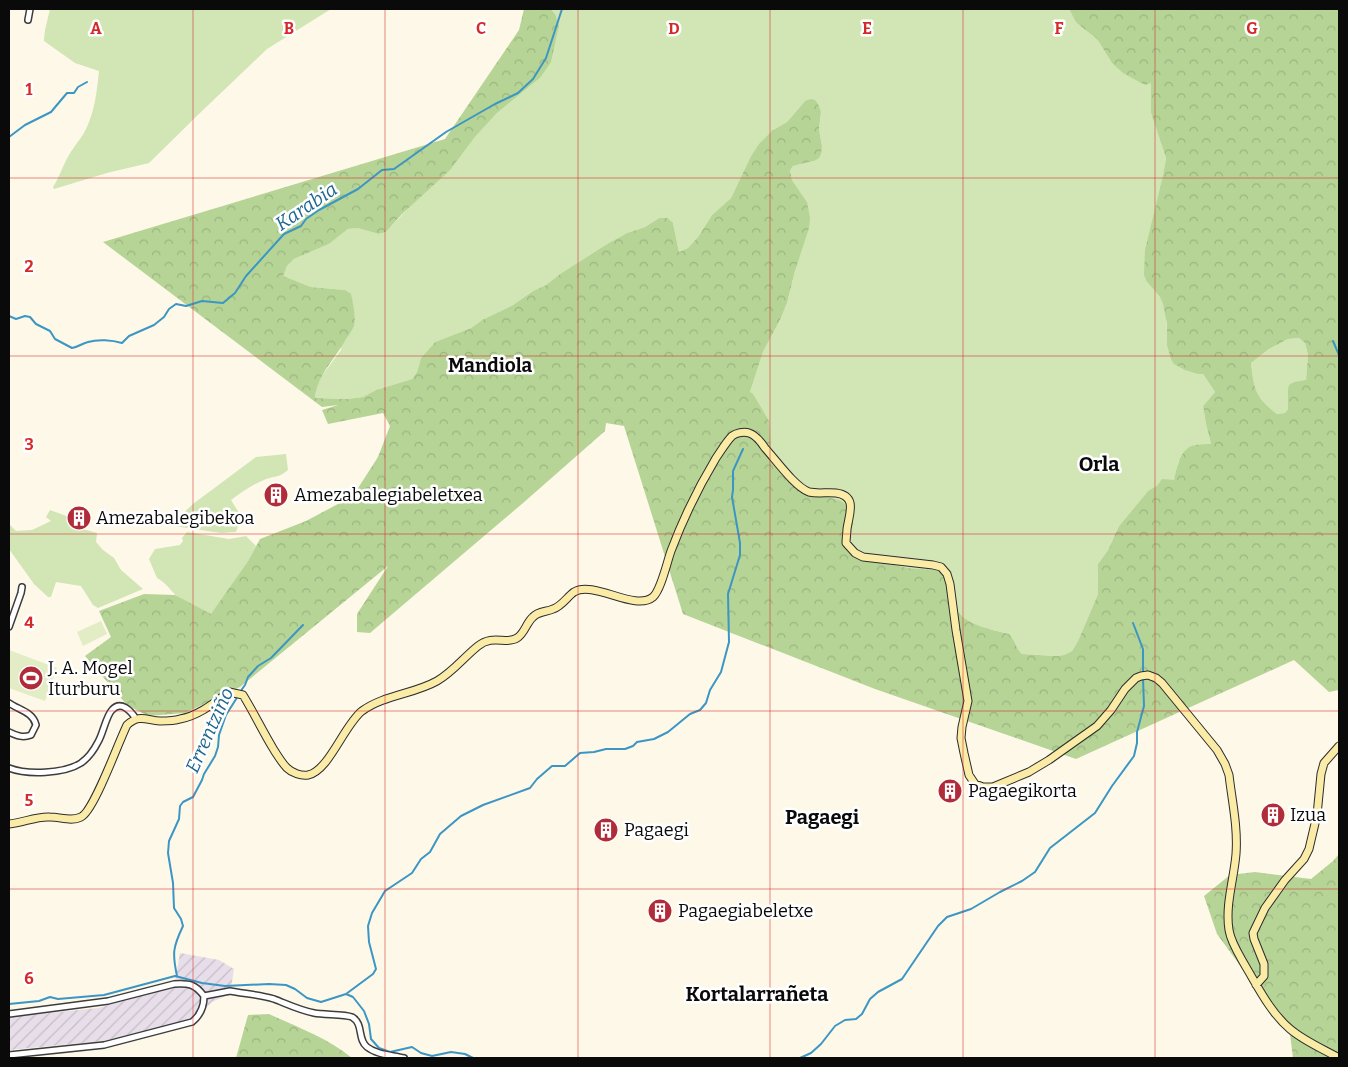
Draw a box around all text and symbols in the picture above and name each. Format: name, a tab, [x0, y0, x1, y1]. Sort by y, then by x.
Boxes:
text: A	[90, 19, 102, 38]
text: B	[284, 19, 294, 38]
text: C	[476, 19, 486, 38]
text: D	[668, 19, 680, 38]
text: E	[862, 19, 872, 38]
text: F	[1055, 19, 1064, 38]
text: G	[1246, 19, 1258, 38]
text: 1	[26, 80, 33, 99]
water label: Karabia	[271, 177, 342, 235]
text: 2	[24, 257, 34, 276]
district label: Mandiola	[448, 354, 532, 377]
text: 3	[24, 435, 34, 454]
district label: Orla	[1079, 452, 1119, 476]
building icon: Amezabalegiabeletxea	[263, 482, 289, 508]
place label: Amezabalegiabeletxea	[294, 484, 483, 506]
building icon: Amezabalegibekoa	[66, 505, 92, 531]
place label: Amezabalegibekoa	[96, 507, 255, 529]
text: 4	[24, 613, 34, 632]
place label: J. A. Mogel Iturburu	[47, 657, 133, 700]
sports icon: J. A. Mogel Iturburu	[18, 665, 44, 691]
water label: Errentziño	[181, 684, 238, 776]
building icon: Pagaegikorta	[937, 778, 963, 804]
place label: Pagaegikorta	[968, 780, 1077, 802]
text: 5	[25, 791, 34, 810]
building icon: Izua	[1260, 802, 1286, 828]
place label: Izua	[1290, 804, 1326, 826]
district label: Pagaegi	[785, 805, 860, 829]
building icon: Pagaegi	[593, 817, 619, 843]
place label: Pagaegi	[624, 819, 689, 841]
building icon: Pagaegiabeletxe	[647, 898, 673, 924]
place label: Pagaegiabeletxe	[678, 900, 813, 922]
text: 6	[24, 969, 34, 988]
district label: Kortalarrañeta	[686, 982, 828, 1006]

